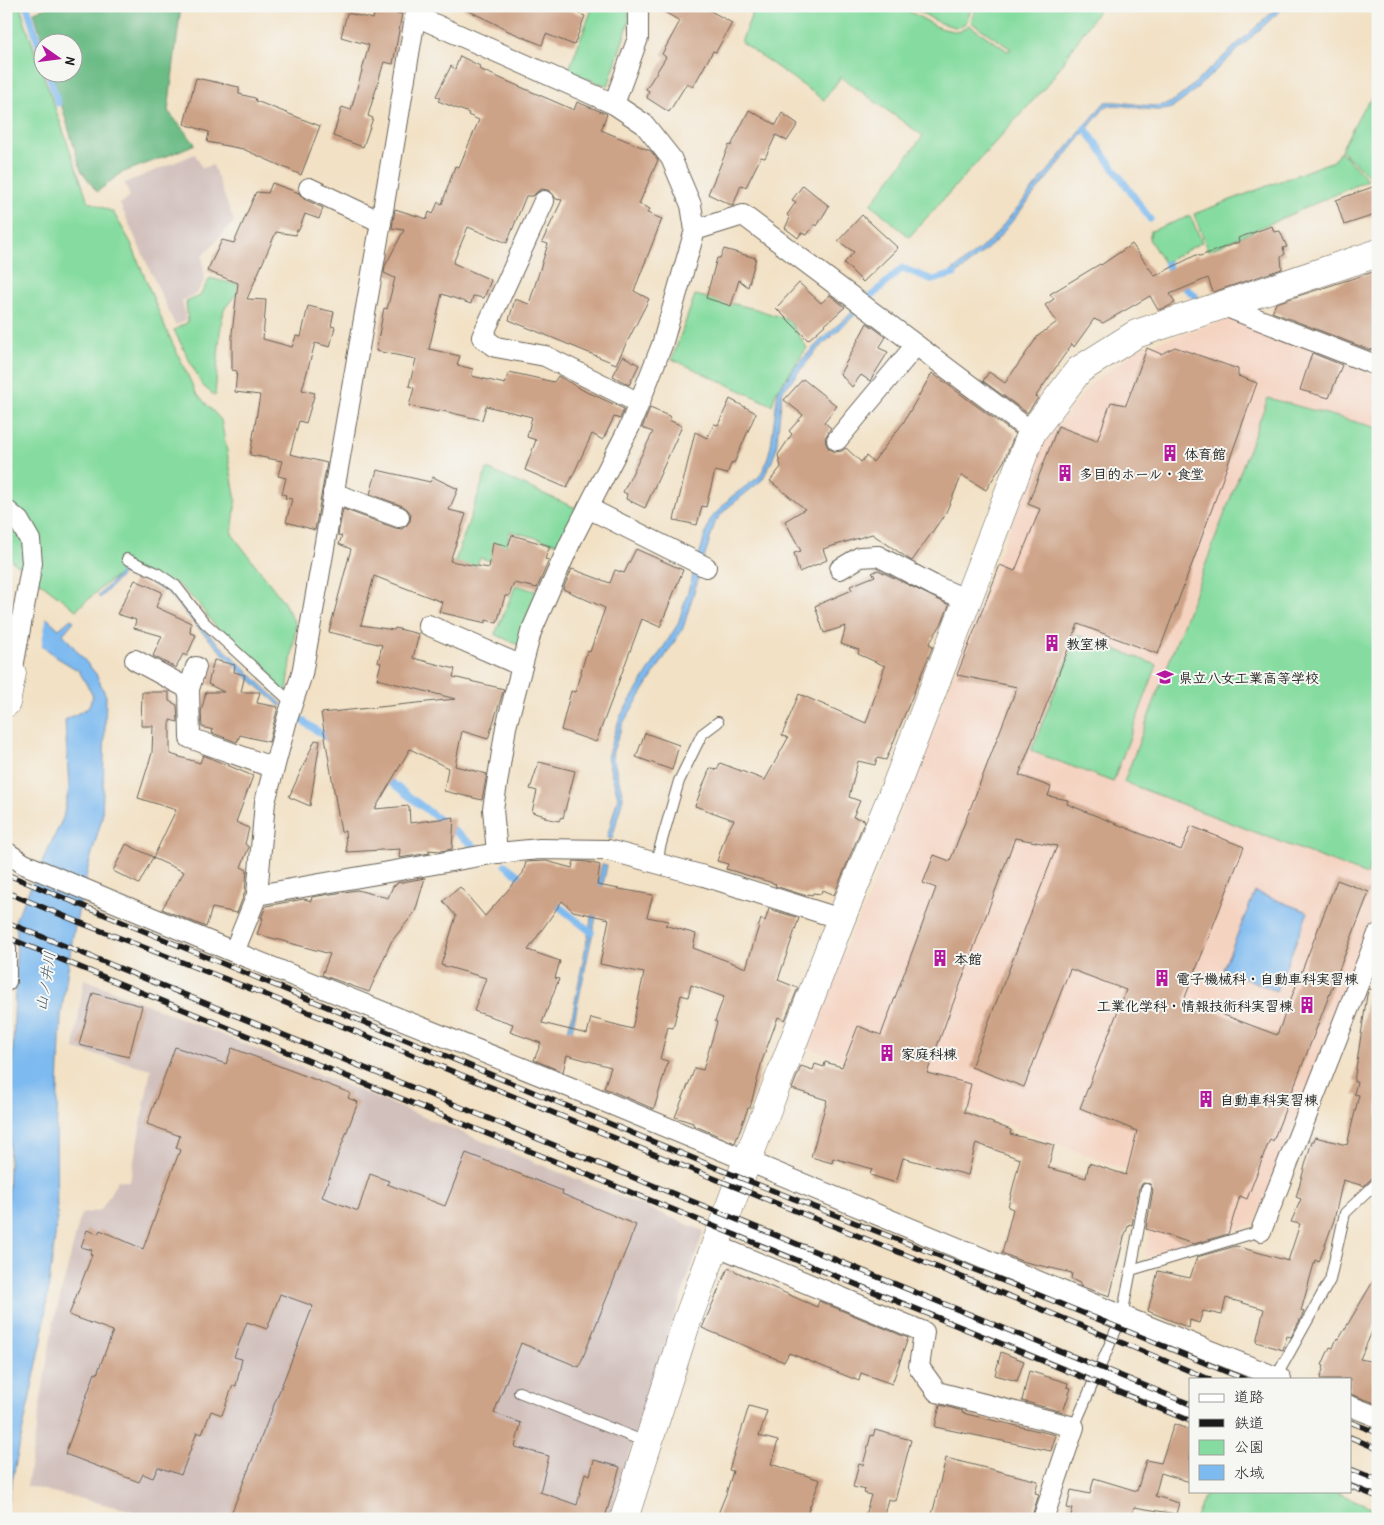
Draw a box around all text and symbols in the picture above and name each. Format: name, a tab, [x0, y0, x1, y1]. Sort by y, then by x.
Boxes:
north arrow	[32, 32, 82, 82]
text: N	[61, 55, 81, 68]
building icon: 体育館	[1160, 443, 1180, 463]
place label: 体育館	[1184, 444, 1226, 463]
building icon: 多目的ホール・食堂	[1055, 463, 1075, 483]
place label: 多目的ホール・食堂	[1079, 464, 1204, 483]
building icon: 教室棟	[1042, 633, 1062, 653]
place label: 教室棟	[1066, 634, 1109, 653]
school or university icon: 県立八女工業高等学校	[1155, 667, 1175, 687]
place label: 県立八女工業高等学校	[1179, 668, 1319, 687]
building icon: 本館	[930, 948, 950, 968]
place label: 本館	[954, 949, 982, 968]
water label: 山ノ井川	[30, 950, 60, 1012]
building icon: 電子機械科・自動車科実習棟	[1152, 968, 1172, 988]
place label: 電子機械科・自動車科実習棟	[1176, 969, 1359, 988]
building icon: 工業化学科・情報技術科実習棟	[1297, 995, 1317, 1015]
place label: 工業化学科・情報技術科実習棟	[1097, 996, 1294, 1015]
building icon: 家庭科棟	[877, 1043, 897, 1063]
place label: 家庭科棟	[901, 1044, 958, 1063]
building icon: 自動車科実習棟	[1196, 1089, 1216, 1109]
place label: 自動車科実習棟	[1220, 1090, 1319, 1109]
legend	[1189, 1378, 1352, 1492]
text: 道路	[1234, 1386, 1264, 1407]
text: 鉄道	[1234, 1412, 1264, 1433]
text: 公園	[1234, 1436, 1264, 1457]
text: 水域	[1234, 1462, 1264, 1483]

